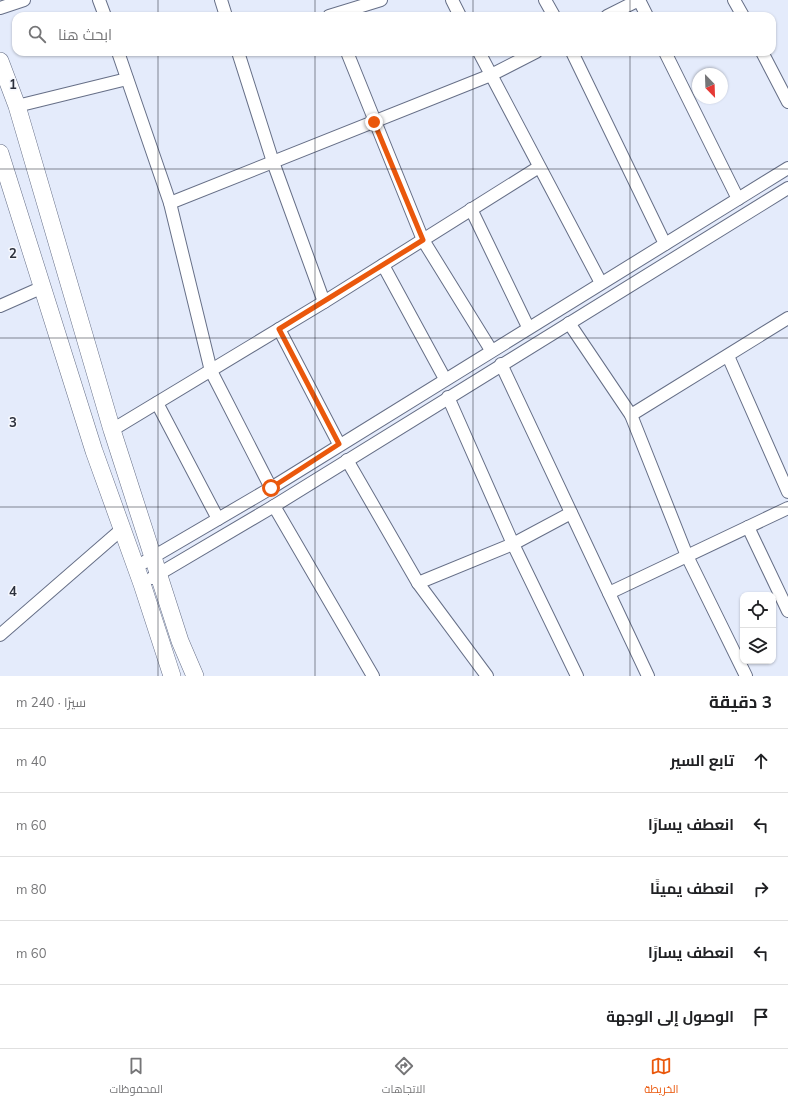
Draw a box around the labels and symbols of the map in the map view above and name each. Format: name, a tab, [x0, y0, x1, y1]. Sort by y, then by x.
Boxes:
north arrow	[692, 68, 728, 104]
text: 1	[9, 76, 17, 92]
route end	[365, 113, 383, 131]
text: 2	[9, 245, 17, 261]
text: 3	[9, 414, 17, 430]
route start	[262, 479, 280, 497]
text: 4	[9, 583, 17, 599]

